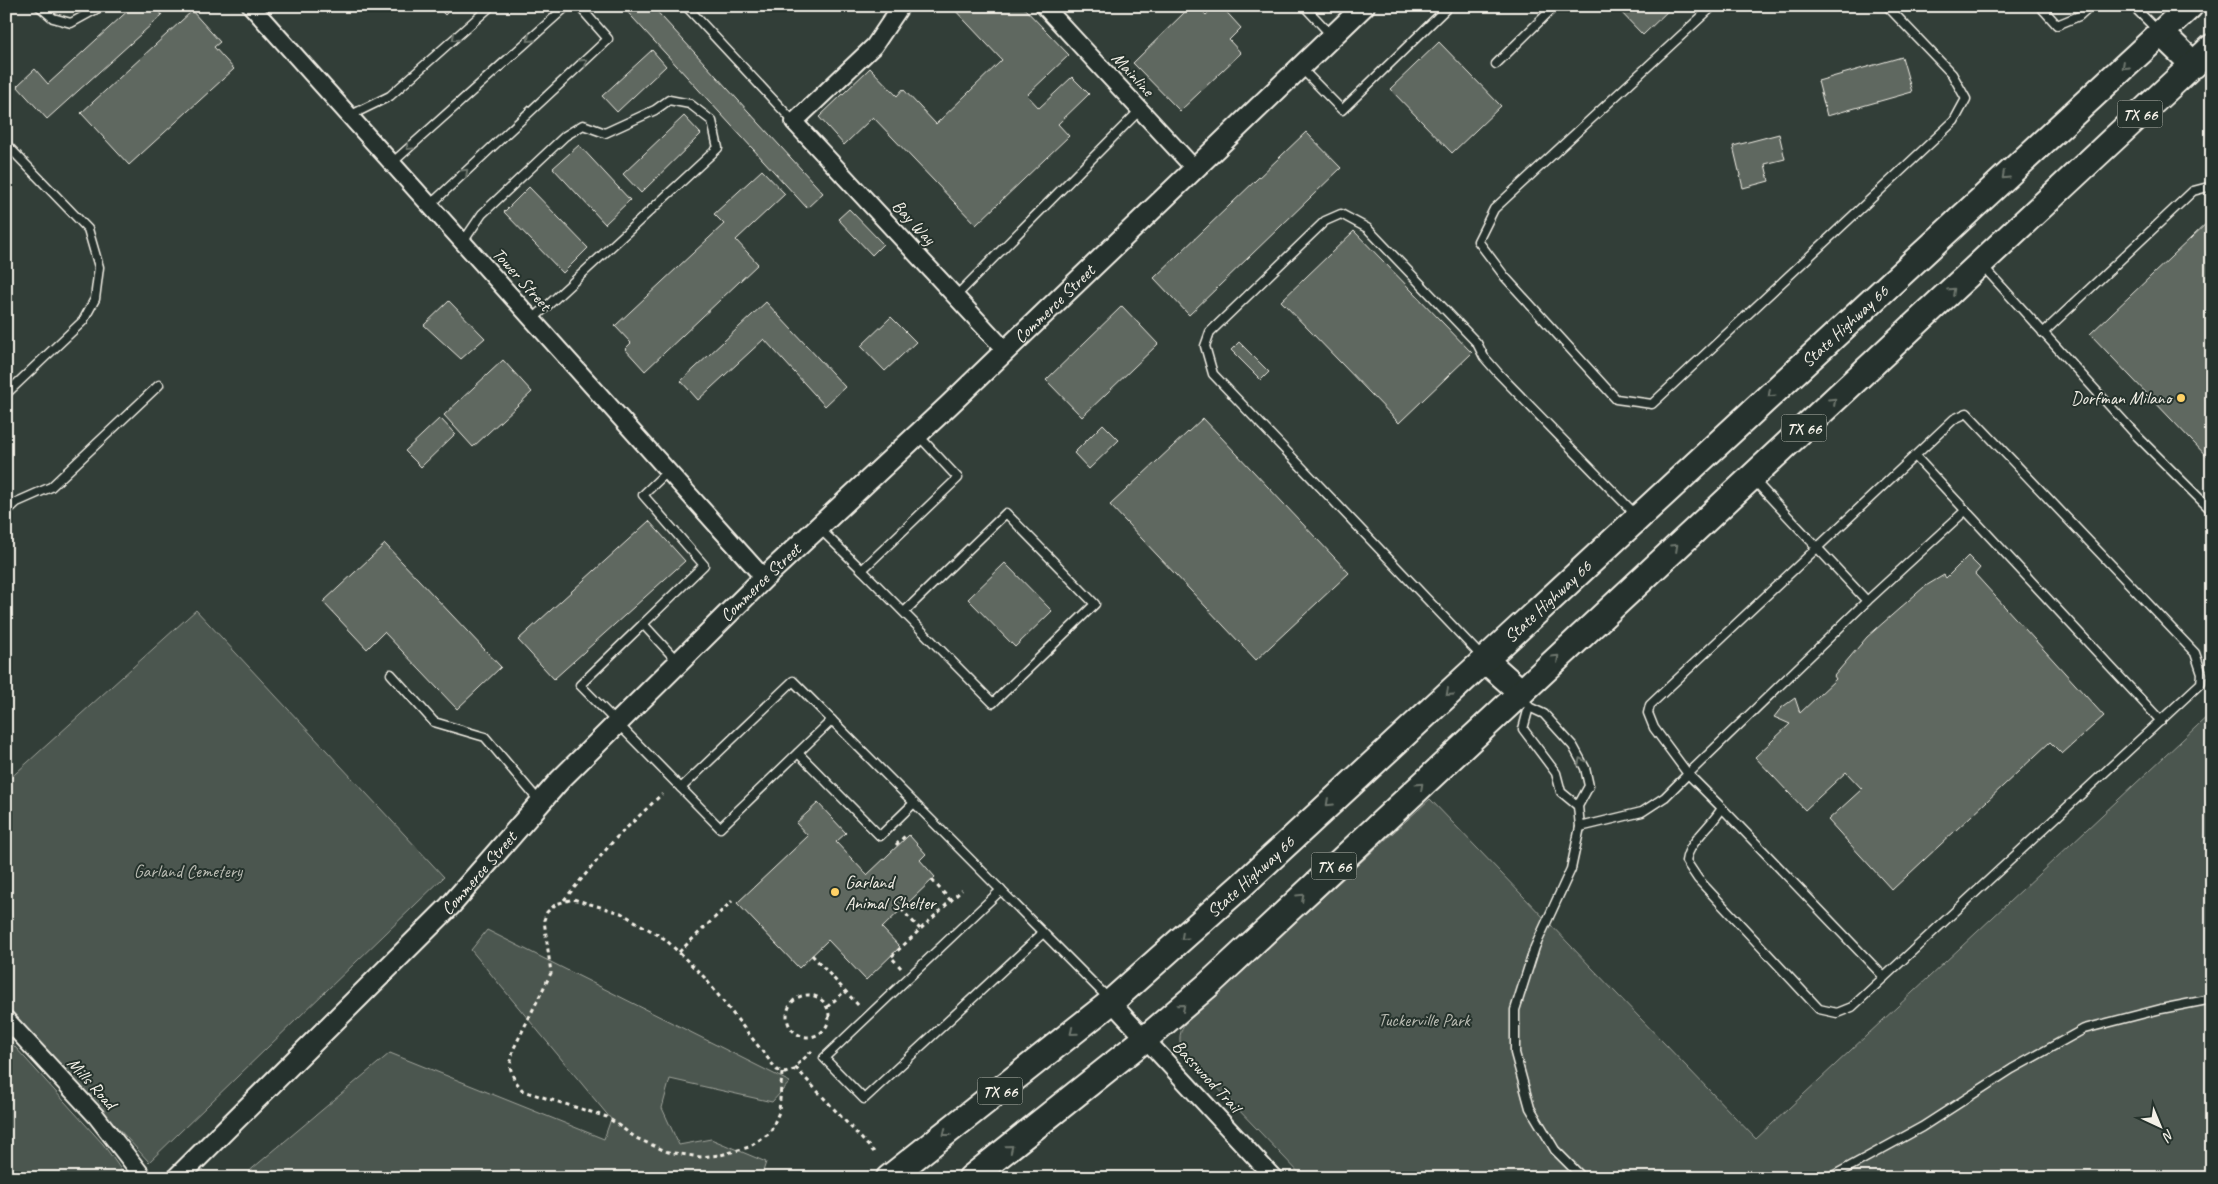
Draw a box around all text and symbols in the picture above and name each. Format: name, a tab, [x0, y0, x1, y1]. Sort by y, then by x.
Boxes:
one-way arrow	[451, 33, 460, 42]
one-way arrow	[527, 33, 536, 42]
street label: Mainline	[1107, 47, 1160, 102]
one-way arrow	[579, 59, 588, 68]
one-way arrow	[2121, 60, 2130, 69]
road number: TX 66	[2118, 100, 2162, 128]
one-way arrow	[406, 142, 415, 151]
one-way arrow	[460, 169, 469, 178]
one-way arrow	[2002, 170, 2011, 179]
street label: Bay Way	[888, 195, 942, 250]
street label: Tower Street	[488, 243, 558, 317]
street label: Commerce Street	[1009, 259, 1101, 348]
street label: State Highway 66	[1797, 280, 1894, 372]
one-way arrow	[1946, 288, 1955, 297]
place label: Dorfman Milano	[2071, 387, 2173, 409]
one-way arrow	[1767, 388, 1776, 397]
marker: Dorfman Milano	[2175, 392, 2187, 404]
one-way arrow	[1827, 398, 1836, 407]
road number: TX 66	[1782, 414, 1826, 442]
street label: Commerce Street	[715, 537, 807, 626]
one-way arrow	[1670, 544, 1679, 553]
street label: State Highway 66	[1500, 555, 1597, 647]
one-way arrow	[1551, 655, 1560, 664]
one-way arrow	[1445, 687, 1454, 696]
one-way arrow	[1577, 757, 1587, 766]
one-way arrow	[1414, 783, 1423, 792]
one-way arrow	[1326, 797, 1335, 806]
street label: Commerce Street	[436, 825, 522, 920]
street label: State Highway 66	[1202, 830, 1300, 922]
road number: TX 66	[1312, 852, 1356, 879]
park label: Garland Cemetery	[134, 860, 244, 882]
place label: Garland Animal Shelter	[845, 871, 938, 914]
marker: Garland Animal Shelter	[829, 886, 841, 898]
one-way arrow	[1296, 894, 1305, 903]
one-way arrow	[1180, 931, 1189, 940]
one-way arrow	[1176, 1004, 1185, 1013]
park label: Tuckerville Park	[1378, 1009, 1471, 1031]
one-way arrow	[1070, 1027, 1079, 1035]
street label: Basswood Trail	[1168, 1035, 1248, 1119]
street label: Mills Road	[63, 1052, 123, 1116]
road number: TX 66	[978, 1078, 1022, 1104]
north arrow	[2136, 1102, 2186, 1152]
text: N	[2158, 1126, 2178, 1146]
one-way arrow	[943, 1128, 952, 1136]
one-way arrow	[1004, 1144, 1013, 1153]

